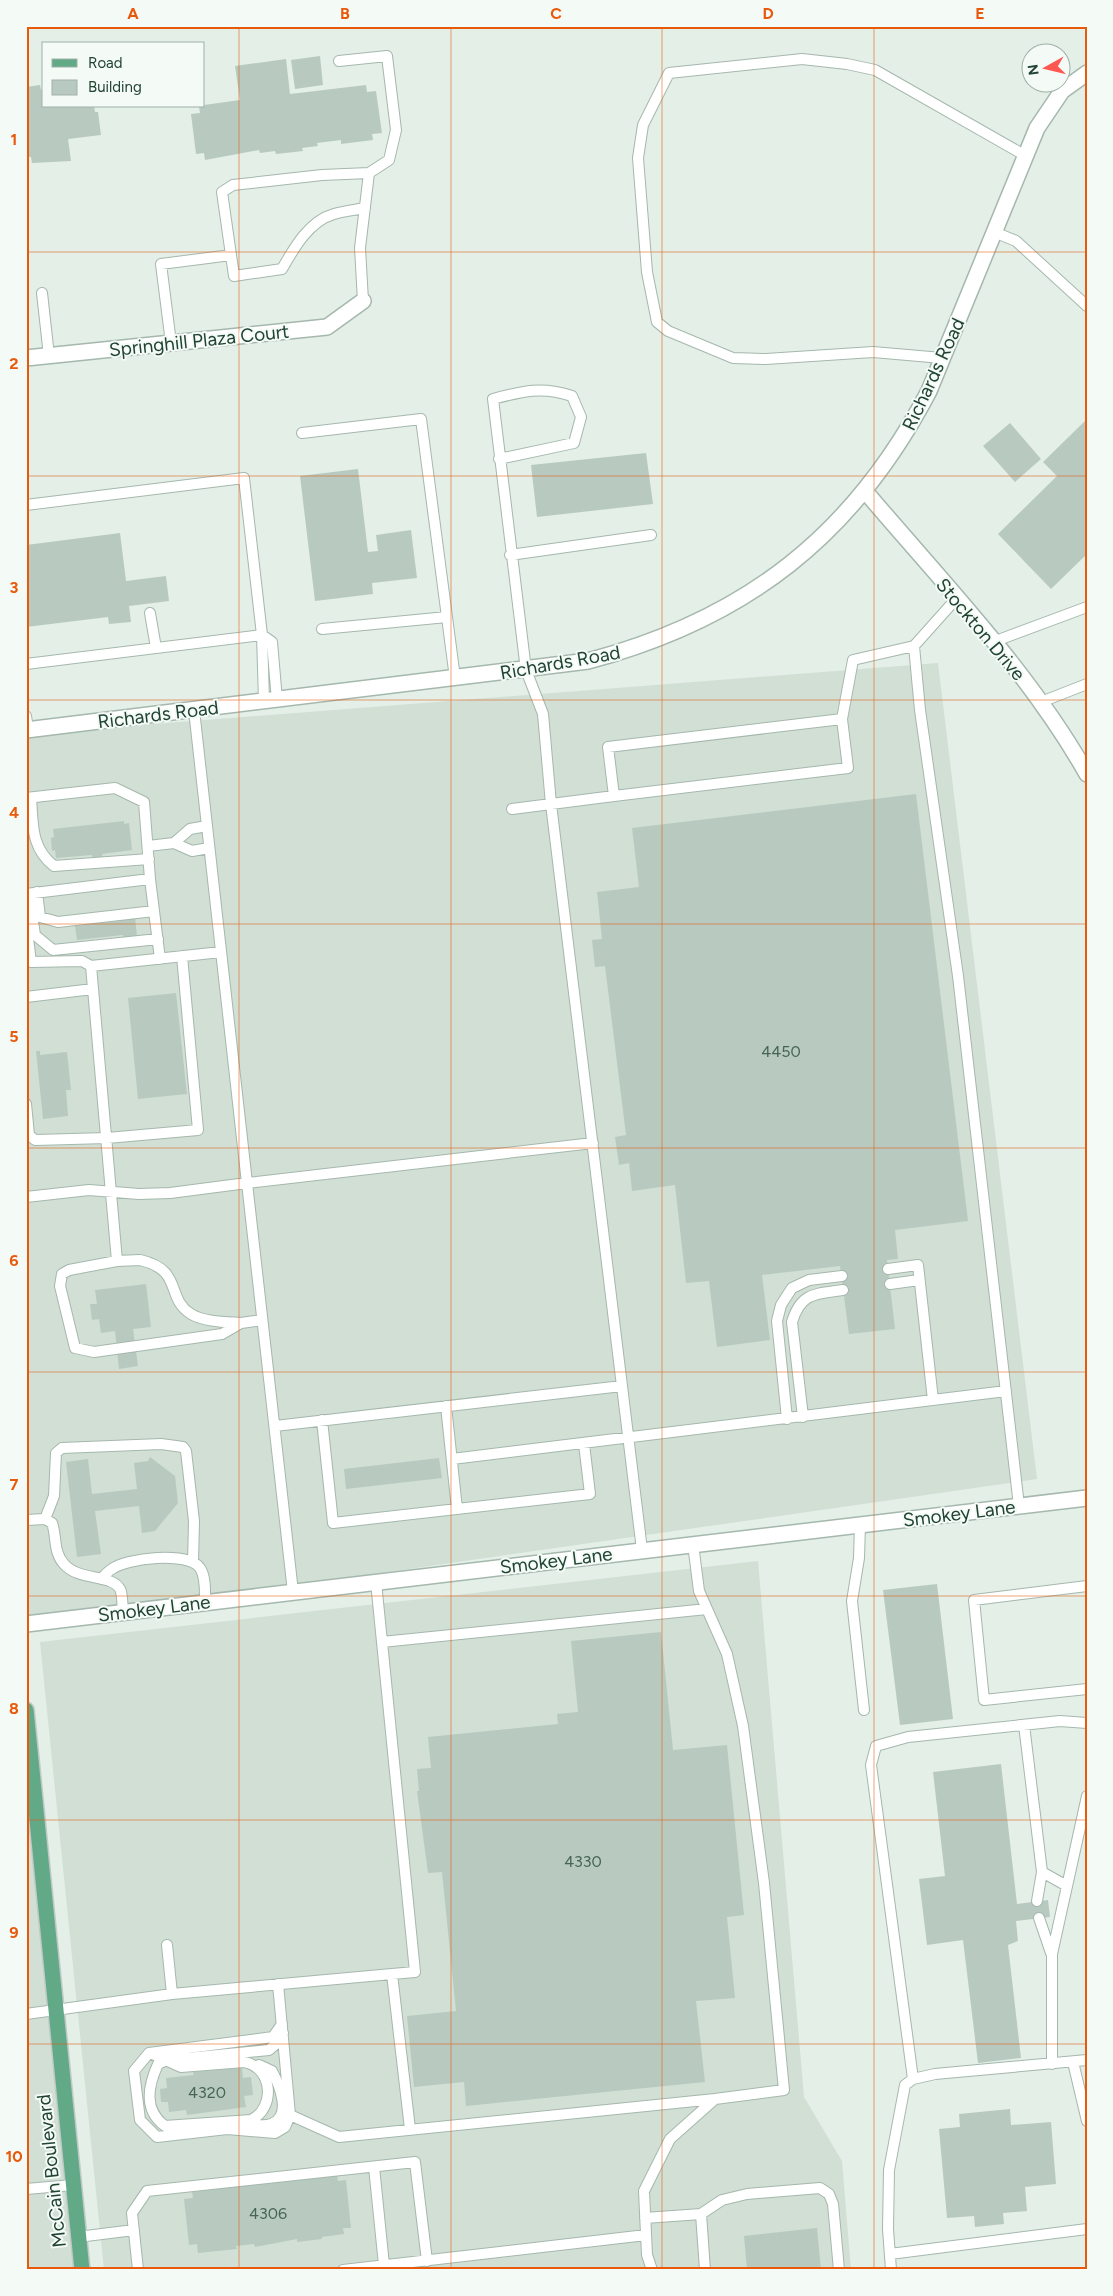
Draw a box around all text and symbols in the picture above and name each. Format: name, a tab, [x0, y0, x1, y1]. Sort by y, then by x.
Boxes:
text: A	[127, 4, 139, 23]
text: B	[340, 4, 350, 23]
text: C	[550, 4, 562, 23]
text: D	[762, 4, 774, 23]
text: E	[975, 4, 985, 23]
legend	[42, 42, 205, 108]
north arrow	[1020, 42, 1070, 92]
text: Road	[88, 54, 123, 72]
text: N	[1024, 63, 1043, 76]
text: Building	[88, 78, 142, 96]
text: 1	[11, 130, 17, 149]
street label: Richards Road	[897, 314, 970, 434]
street label: Springhill Plaza Court	[108, 320, 290, 361]
text: 2	[9, 354, 19, 373]
street label: Stockton Drive	[931, 573, 1030, 685]
text: 3	[10, 578, 19, 597]
street label: Richards Road	[498, 641, 622, 684]
street label: Richards Road	[96, 696, 220, 733]
text: 4	[9, 803, 19, 822]
text: 5	[9, 1027, 19, 1046]
house number: 4450	[761, 1042, 801, 1061]
text: 6	[9, 1251, 19, 1270]
text: 7	[10, 1475, 19, 1494]
street label: Smokey Lane	[901, 1495, 1017, 1532]
street label: Smokey Lane	[498, 1542, 614, 1579]
street label: Smokey Lane	[96, 1590, 212, 1627]
text: 8	[9, 1699, 19, 1718]
house number: 4330	[564, 1852, 602, 1871]
text: 9	[9, 1923, 19, 1942]
house number: 4320	[188, 2083, 226, 2102]
street label: McCain Boulevard	[32, 2093, 71, 2249]
text: 10	[5, 2147, 23, 2166]
house number: 4306	[249, 2204, 287, 2223]

